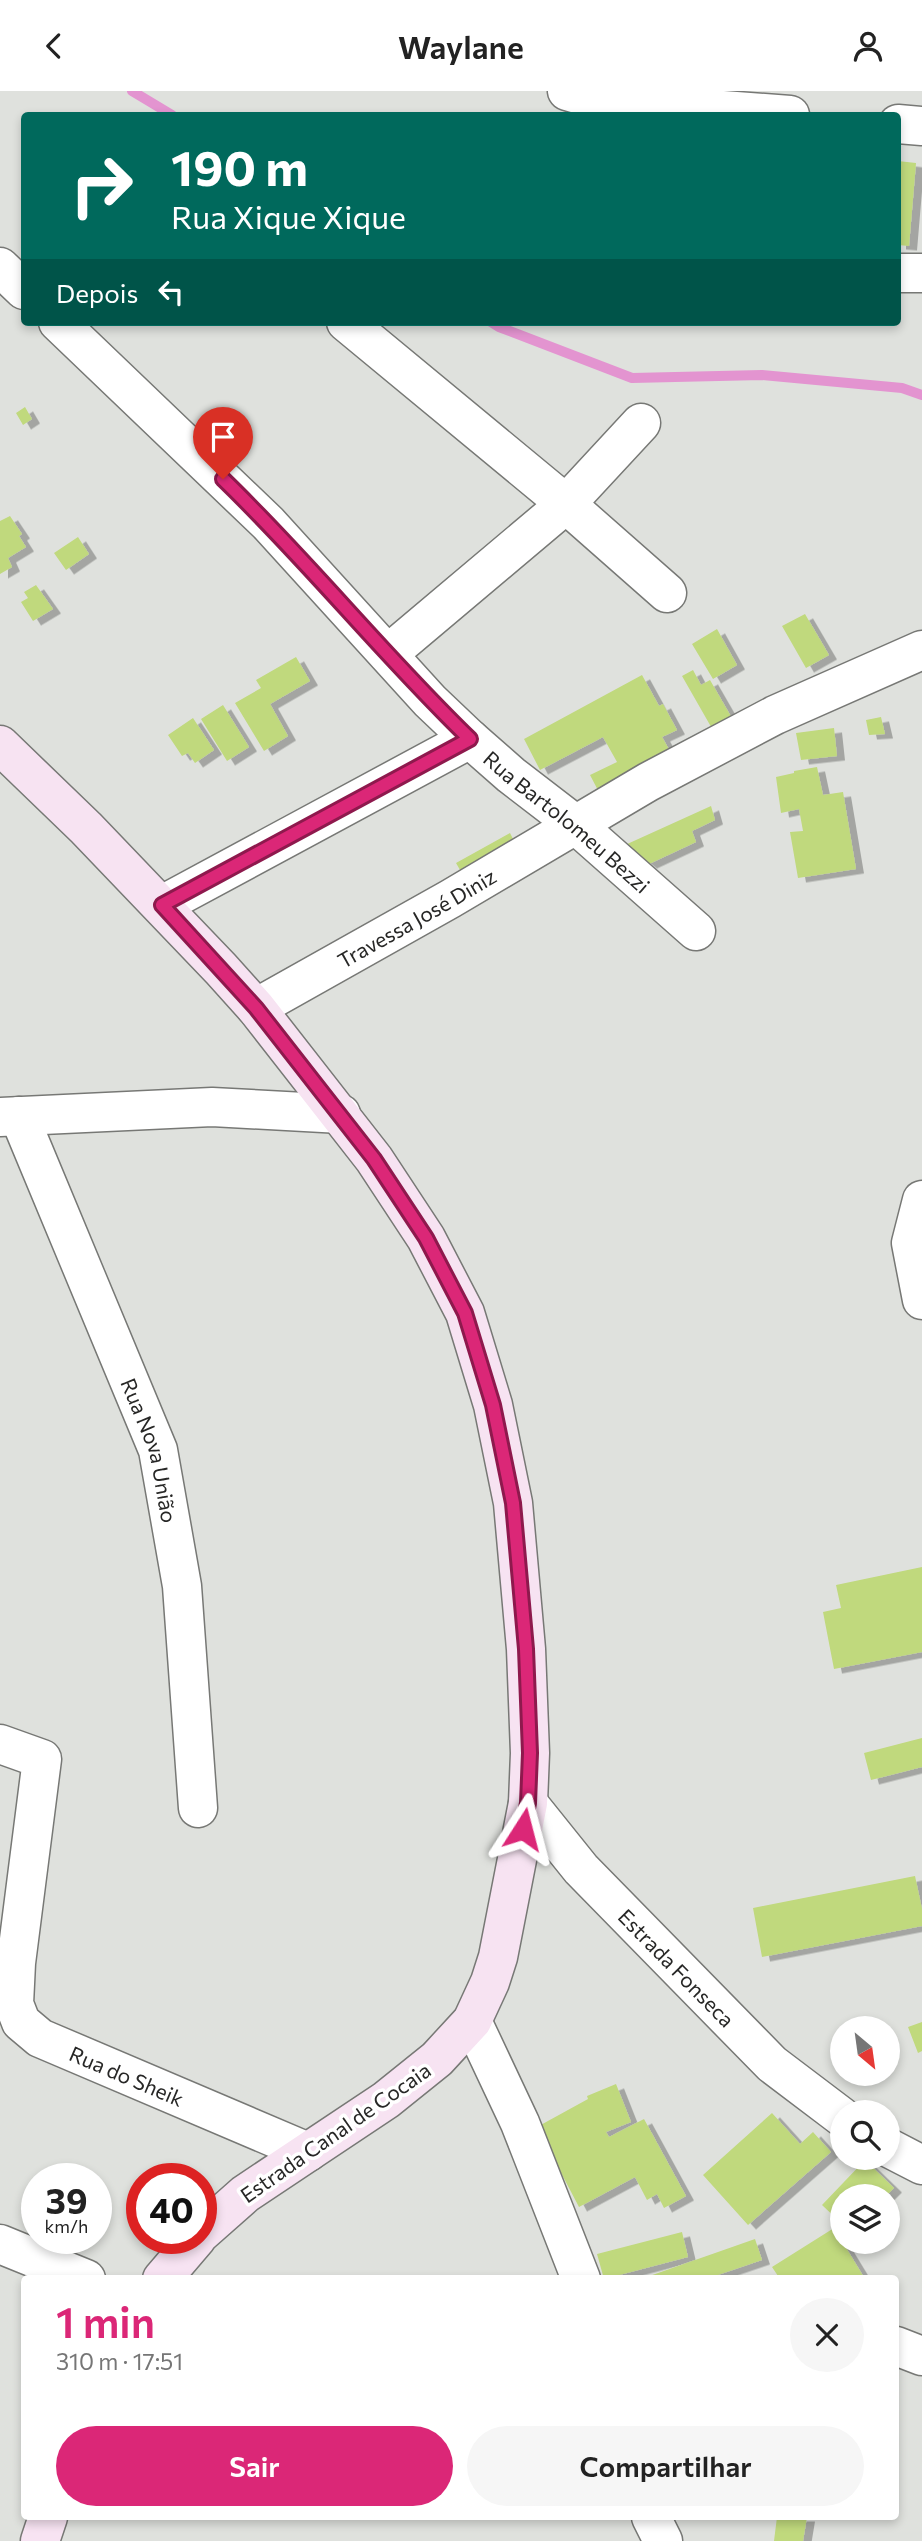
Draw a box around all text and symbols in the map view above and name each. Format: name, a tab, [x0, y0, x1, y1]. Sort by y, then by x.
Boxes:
text: Waylane	[398, 26, 524, 66]
icon: back	[35, 27, 73, 65]
icon: person	[849, 27, 887, 65]
text: 190 m	[171, 136, 308, 196]
icon: right	[56, 140, 147, 231]
text: Rua Xique Xique	[171, 196, 406, 236]
icon: left	[152, 273, 190, 311]
text: Depois	[56, 277, 138, 308]
pin	[193, 407, 253, 479]
icon: arrive	[204, 418, 242, 456]
street label: Rua Bartolomeu Bezzi	[479, 745, 656, 897]
street label: Travessa José Diniz	[333, 863, 500, 972]
street label: Rua Nova União	[117, 1374, 183, 1525]
position arrow	[486, 1792, 560, 1866]
street label: Estrada Fonseca	[614, 1903, 740, 2031]
north arrow	[830, 2016, 900, 2086]
map controls	[830, 2016, 900, 2254]
street label: Rua do Sheik	[66, 2040, 188, 2110]
street label: Estrada Canal de Cocaia	[235, 2057, 435, 2207]
button: search	[830, 2100, 900, 2170]
speed limit sign: 40	[126, 2163, 217, 2254]
text: 39	[46, 2178, 87, 2221]
button: layers	[830, 2184, 900, 2254]
text: km/h	[45, 2215, 88, 2237]
text: 1 min	[56, 2295, 155, 2347]
button: close	[790, 2298, 864, 2372]
text: 310 m · 17:51	[56, 2347, 183, 2375]
button: Sair	[56, 2426, 453, 2506]
button: Compartilhar	[467, 2426, 864, 2506]

